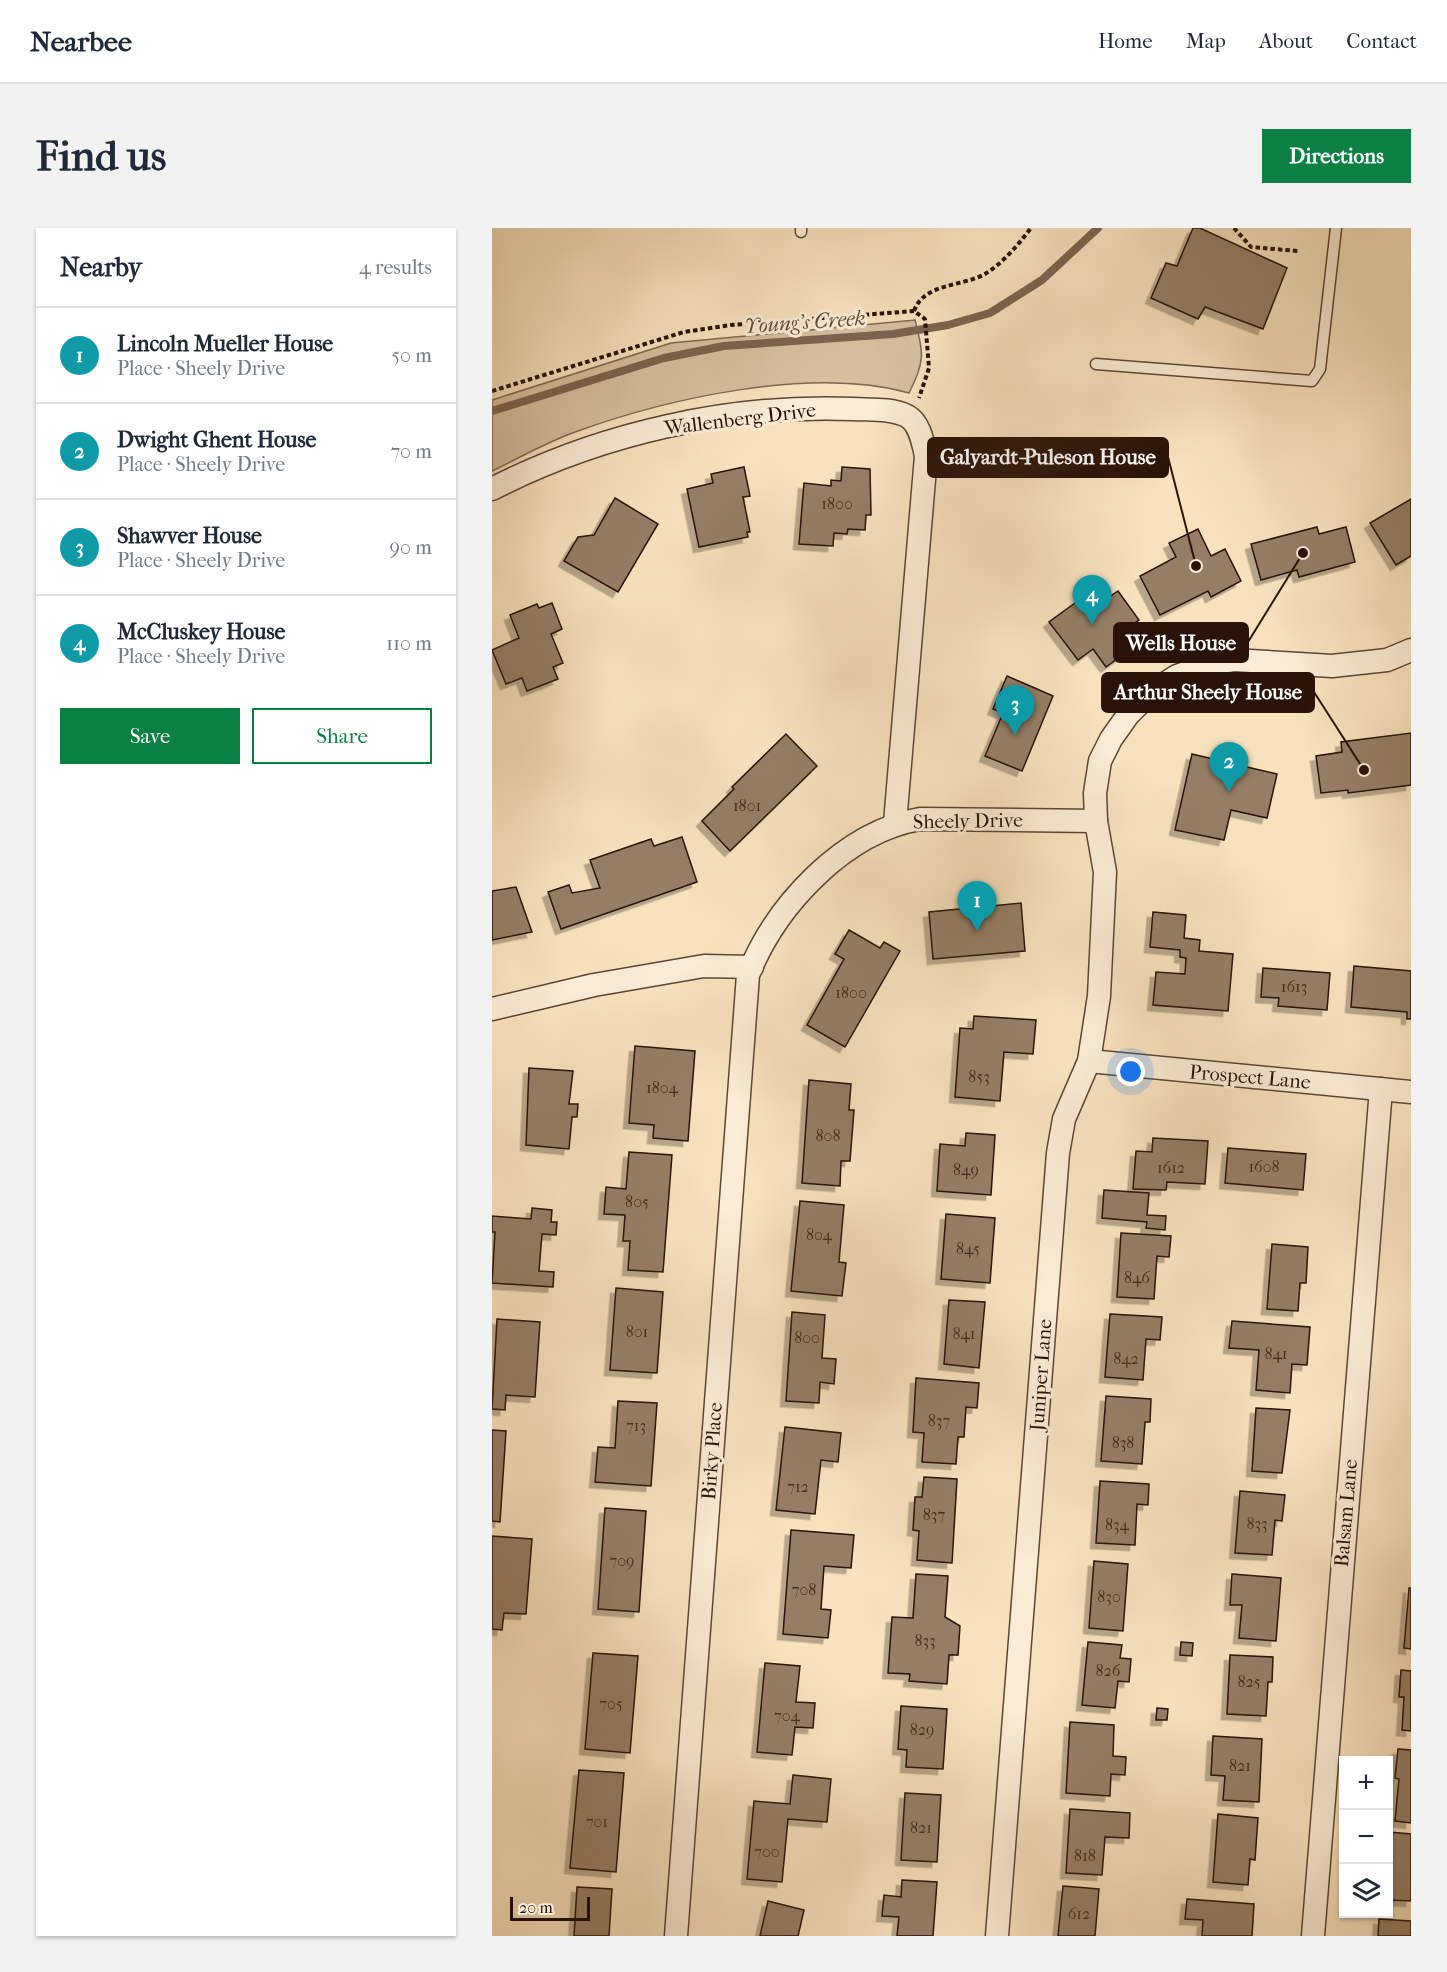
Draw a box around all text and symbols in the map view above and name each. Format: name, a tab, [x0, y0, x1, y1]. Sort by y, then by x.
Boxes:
text: Nearbee	[30, 25, 132, 58]
text: Home	[1098, 29, 1153, 53]
text: Map	[1186, 29, 1226, 53]
text: About	[1259, 29, 1313, 53]
text: Contact	[1346, 29, 1417, 53]
button: Directions	[1262, 129, 1411, 183]
text: Find us	[36, 132, 166, 181]
text: Nearby	[60, 252, 142, 283]
text: 4 results	[359, 256, 432, 279]
water label: Young's Creek	[744, 306, 866, 338]
text: Lincoln Mueller House	[117, 331, 333, 357]
text: 1	[76, 344, 83, 367]
text: 50 m	[391, 344, 432, 367]
text: Place · Sheely Drive	[117, 357, 285, 380]
street label: Wallenberg Drive	[662, 398, 817, 440]
text: Dwight Ghent House	[117, 427, 317, 453]
callout: Galyardt-Puleson House	[928, 438, 1168, 477]
text: 2	[74, 440, 85, 463]
text: 70 m	[390, 440, 432, 463]
text: Galyardt-Puleson House	[940, 445, 1157, 469]
text: Place · Sheely Drive	[117, 453, 285, 476]
house number: 1800	[821, 494, 853, 513]
text: Shawver House	[117, 523, 262, 549]
text: 3	[75, 536, 84, 559]
text: 90 m	[390, 536, 432, 559]
text: Place · Sheely Drive	[117, 549, 285, 572]
pin: 4	[1072, 576, 1112, 625]
text: McCluskey House	[117, 619, 285, 645]
callout: Wells House	[1114, 623, 1248, 662]
text: Wells House	[1125, 631, 1237, 655]
text: 4	[74, 632, 85, 655]
text: 110 m	[386, 632, 432, 655]
text: Place · Sheely Drive	[117, 645, 285, 668]
callout: Arthur Sheely House	[1102, 673, 1314, 712]
text: Arthur Sheely House	[1112, 680, 1303, 704]
pin: 3	[996, 686, 1034, 735]
button: Save	[60, 708, 240, 764]
button: Share	[252, 708, 432, 764]
pin: 2	[1210, 742, 1248, 792]
house number: 1801	[733, 796, 761, 815]
street label: Sheely Drive	[913, 809, 1023, 833]
pin: 1	[958, 882, 996, 931]
house number: 1613	[1281, 977, 1307, 996]
house number: 1800	[835, 983, 867, 1002]
your location	[1116, 1057, 1145, 1086]
street label: Prospect Lane	[1188, 1060, 1312, 1094]
house number: 853	[968, 1067, 990, 1086]
house number: 1804	[646, 1078, 678, 1097]
house number: 808	[816, 1126, 840, 1145]
house number: 1608	[1248, 1157, 1280, 1176]
house number: 1612	[1157, 1158, 1185, 1177]
house number: 849	[953, 1160, 979, 1179]
house number: 805	[625, 1192, 649, 1211]
house number: 804	[806, 1225, 833, 1244]
house number: 845	[956, 1239, 980, 1258]
house number: 846	[1124, 1268, 1150, 1287]
street label: Juniper Lane	[1025, 1318, 1056, 1434]
house number: 801	[626, 1322, 648, 1341]
house number: 841	[952, 1324, 976, 1343]
house number: 800	[794, 1328, 820, 1347]
house number: 841	[1264, 1344, 1288, 1363]
house number: 842	[1113, 1349, 1139, 1368]
street label: Birky Place	[697, 1401, 727, 1501]
house number: 837	[928, 1411, 950, 1430]
house number: 713	[626, 1416, 646, 1435]
house number: 838	[1112, 1433, 1134, 1452]
street label: Balsam Lane	[1330, 1458, 1362, 1568]
house number: 712	[787, 1477, 809, 1496]
house number: 837	[923, 1505, 945, 1524]
house number: 833	[1246, 1514, 1268, 1533]
house number: 834	[1105, 1515, 1130, 1534]
house number: 709	[610, 1551, 634, 1570]
house number: 708	[792, 1580, 816, 1599]
house number: 830	[1097, 1587, 1121, 1606]
house number: 833	[914, 1631, 936, 1650]
house number: 826	[1096, 1661, 1121, 1680]
house number: 825	[1237, 1672, 1261, 1691]
house number: 705	[599, 1694, 623, 1713]
house number: 704	[774, 1706, 800, 1725]
house number: 829	[910, 1720, 934, 1739]
house number: 821	[1229, 1756, 1251, 1775]
map controls	[1339, 1756, 1393, 1918]
button: +	[1339, 1756, 1393, 1810]
button: −	[1339, 1810, 1393, 1864]
house number: 701	[586, 1812, 608, 1831]
house number: 821	[910, 1818, 932, 1837]
house number: 700	[754, 1842, 780, 1861]
house number: 818	[1074, 1846, 1096, 1865]
button: layers	[1339, 1864, 1393, 1918]
scale bar	[510, 1894, 590, 1922]
text: 20 m	[519, 1898, 553, 1917]
house number: 612	[1068, 1904, 1090, 1923]

